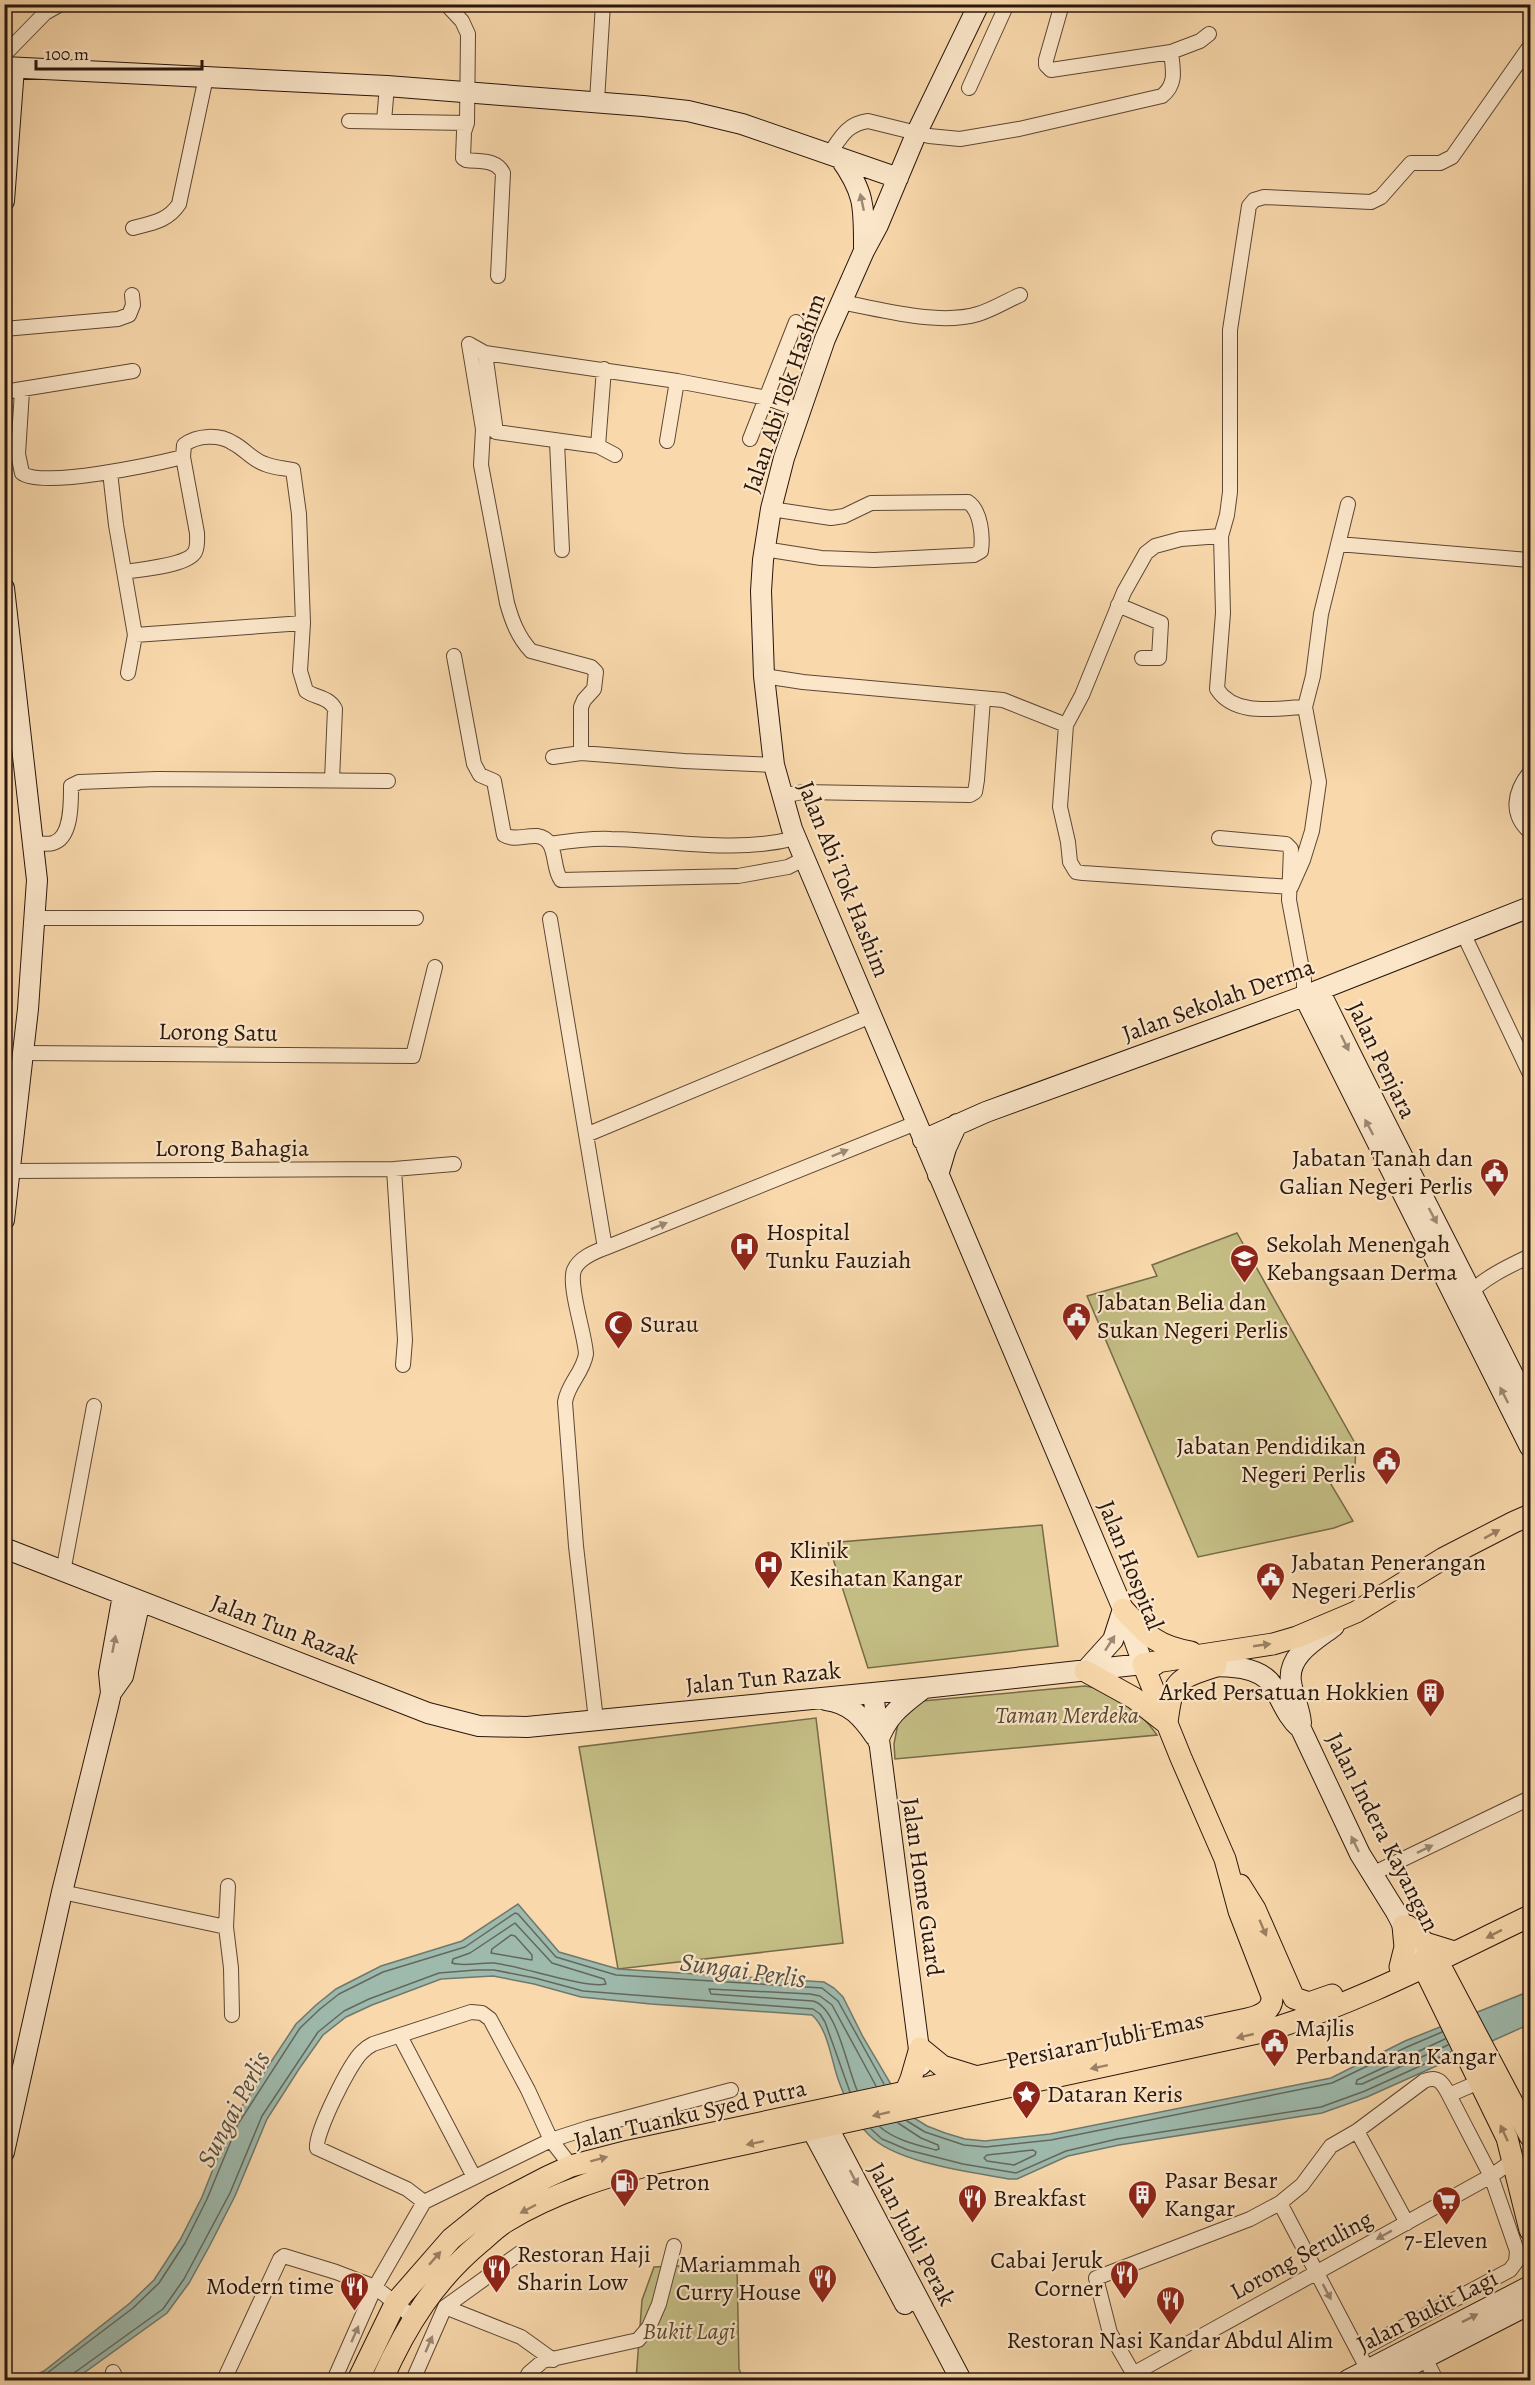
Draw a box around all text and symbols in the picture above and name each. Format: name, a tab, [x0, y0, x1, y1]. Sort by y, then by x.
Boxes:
scale bar	[36, 33, 202, 71]
text: 100 m	[45, 42, 89, 66]
one-way arrow	[857, 192, 866, 211]
street label: Jalan Abi Tok Hashim	[735, 289, 833, 497]
street label: Jalan Abi Tok Hashim	[790, 776, 898, 982]
street label: Jalan Sekolah Derma	[1118, 950, 1319, 1050]
street label: Jalan Penjara	[1340, 996, 1424, 1125]
street label: Lorong Satu	[158, 1015, 278, 1049]
one-way arrow	[1340, 1034, 1349, 1051]
one-way arrow	[1364, 1119, 1374, 1136]
street label: Lorong Bahagia	[155, 1132, 310, 1164]
place label: Jabatan Tanah dan Galian Negeri Perlis	[1279, 1142, 1473, 1202]
one-way arrow	[831, 1148, 849, 1157]
public building icon: Jabatan Tanah dan Galian Negeri Perlis	[1478, 1156, 1510, 1198]
one-way arrow	[1428, 1208, 1438, 1225]
place label: Hospital Tunku Fauziah	[766, 1216, 912, 1276]
one-way arrow	[650, 1221, 668, 1230]
place label: Sekolah Menengah Kebangsaan Derma	[1266, 1228, 1458, 1288]
hospital icon: Hospital Tunku Fauziah	[729, 1230, 761, 1272]
school or university icon: Sekolah Menengah Kebangsaan Derma	[1229, 1242, 1261, 1284]
place label: Jabatan Belia dan Sukan Negeri Perlis	[1097, 1286, 1288, 1346]
public building icon: Jabatan Belia dan Sukan Negeri Perlis	[1060, 1300, 1092, 1342]
mosque icon: Surau	[603, 1308, 635, 1350]
place label: Surau	[640, 1308, 699, 1340]
one-way arrow	[1499, 1386, 1509, 1403]
place label: Jabatan Pendidikan Negeri Perlis	[1176, 1430, 1366, 1490]
public building icon: Jabatan Pendidikan Negeri Perlis	[1371, 1444, 1403, 1486]
street label: Jalan Hospital	[1091, 1496, 1172, 1635]
one-way arrow	[1484, 1529, 1501, 1539]
place label: Klinik Kesihatan Kangar	[789, 1534, 963, 1594]
place label: Jabatan Penerangan Negeri Perlis	[1291, 1546, 1486, 1606]
hospital icon: Klinik Kesihatan Kangar	[752, 1548, 784, 1590]
public building icon: Jabatan Penerangan Negeri Perlis	[1254, 1560, 1286, 1602]
street label: Jalan Tun Razak	[206, 1586, 364, 1672]
one-way arrow	[110, 1634, 119, 1653]
one-way arrow	[1104, 1635, 1115, 1651]
one-way arrow	[1252, 1641, 1271, 1650]
street label: Jalan Tun Razak	[684, 1654, 842, 1702]
place label: Arked Persatuan Hokkien	[1158, 1676, 1409, 1708]
building icon: Arked Persatuan Hokkien	[1414, 1676, 1446, 1718]
park label: Taman Merdeka	[995, 1699, 1139, 1731]
street label: Jalan Indera Kayangan	[1319, 1727, 1447, 1937]
street label: Jalan Home Guard	[895, 1796, 951, 1978]
one-way arrow	[1351, 1835, 1360, 1852]
one-way arrow	[1416, 1844, 1434, 1854]
one-way arrow	[1258, 1920, 1268, 1938]
one-way arrow	[1485, 1929, 1502, 1939]
water label: Sungai Perlis	[678, 1944, 808, 1997]
street label: Persiaran Jubli Emas	[1003, 2003, 1207, 2077]
place label: Majlis Perbandaran Kangar	[1295, 2012, 1497, 2072]
public building icon: Majlis Perbandaran Kangar	[1258, 2026, 1290, 2068]
one-way arrow	[1235, 2032, 1254, 2041]
water label: Sungai Perlis	[188, 2045, 279, 2173]
one-way arrow	[1090, 2063, 1109, 2073]
street label: Jalan Tuanku Syed Putra	[571, 2071, 810, 2156]
place icon: Dataran Keris	[1010, 2078, 1042, 2120]
place label: Dataran Keris	[1047, 2078, 1183, 2110]
one-way arrow	[871, 2110, 890, 2120]
one-way arrow	[1500, 2125, 1509, 2142]
one-way arrow	[745, 2139, 764, 2148]
one-way arrow	[590, 2153, 608, 2163]
street label: Jalan Jubli Perak	[861, 2157, 963, 2311]
place label: Pasar Besar Kangar	[1164, 2164, 1278, 2224]
fuel station icon: Petron	[608, 2166, 640, 2208]
place label: Petron	[645, 2166, 710, 2198]
one-way arrow	[849, 2170, 859, 2187]
building icon: Pasar Besar Kangar	[1127, 2178, 1159, 2220]
restaurant icon: Breakfast	[956, 2182, 988, 2224]
place label: Breakfast	[993, 2182, 1086, 2214]
supermarket icon: 7-Eleven	[1430, 2184, 1462, 2226]
street label: Lorong Seruling	[1224, 2203, 1378, 2307]
one-way arrow	[520, 2204, 537, 2214]
place label: 7-Eleven	[1404, 2224, 1488, 2256]
one-way arrow	[1376, 2230, 1393, 2240]
place label: Restoran Haji Sharin Low	[517, 2238, 651, 2298]
place label: Cabai Jeruk Corner	[990, 2244, 1103, 2304]
place label: Mariammah Curry House	[676, 2248, 801, 2308]
one-way arrow	[428, 2250, 442, 2265]
restaurant icon: Restoran Haji Sharin Low	[480, 2252, 512, 2294]
restaurant icon: Cabai Jeruk Corner	[1108, 2258, 1140, 2300]
restaurant icon: Mariammah Curry House	[806, 2262, 838, 2304]
street label: Jalan Bukit Lagi	[1351, 2262, 1503, 2360]
place label: Modern time	[206, 2270, 334, 2302]
restaurant icon: Modern time	[339, 2270, 371, 2312]
restaurant icon: Restoran Nasi Kandar Abdul Alim	[1154, 2284, 1186, 2326]
one-way arrow	[1322, 2284, 1332, 2301]
one-way arrow	[1461, 2313, 1478, 2322]
park label: Bukit Lagi	[642, 2315, 736, 2347]
place label: Restoran Nasi Kandar Abdul Alim	[1007, 2324, 1333, 2356]
one-way arrow	[350, 2325, 359, 2342]
one-way arrow	[424, 2334, 434, 2352]

